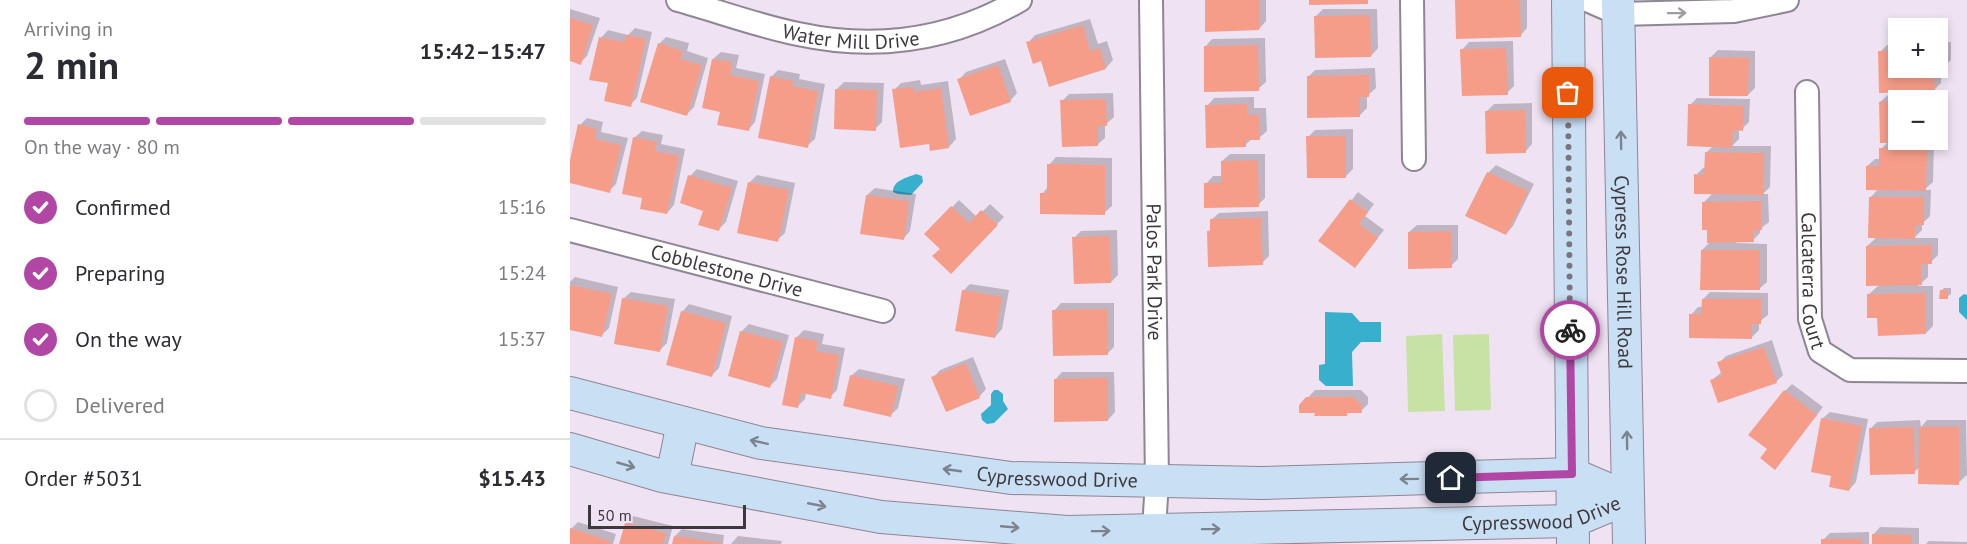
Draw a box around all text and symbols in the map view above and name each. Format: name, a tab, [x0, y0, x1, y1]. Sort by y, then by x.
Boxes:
one-way arrow	[1667, 7, 1687, 18]
text: Arriving in	[24, 16, 113, 42]
street label: Water Mill Drive	[780, 18, 921, 55]
map controls	[1888, 18, 1948, 150]
button: +	[1888, 18, 1948, 78]
text: 15:42–15:47	[420, 37, 546, 65]
text: 2 min	[24, 39, 119, 90]
pin	[1542, 67, 1593, 118]
icon: bag	[1551, 76, 1584, 109]
button: −	[1888, 90, 1948, 150]
one-way arrow	[1615, 130, 1627, 150]
text: On the way · 80 m	[24, 134, 180, 160]
street label: Cypress Rose Hill Road	[1609, 175, 1638, 369]
icon: check	[24, 191, 57, 224]
text: Confirmed	[75, 193, 171, 221]
text: 15:16	[498, 194, 546, 220]
street label: Palos Park Drive	[1141, 203, 1168, 341]
street label: Calcaterra Court	[1796, 212, 1832, 353]
street label: Cobblestone Drive	[648, 238, 806, 303]
icon: check	[24, 257, 57, 290]
text: Preparing	[75, 259, 165, 287]
text: 15:24	[498, 260, 546, 286]
courier	[1540, 300, 1600, 360]
icon: bike	[1554, 314, 1587, 347]
icon: check	[24, 323, 57, 356]
text: On the way	[75, 325, 182, 353]
text: 15:37	[498, 326, 546, 352]
text: Delivered	[75, 391, 165, 419]
one-way arrow	[1621, 430, 1633, 450]
one-way arrow	[750, 436, 769, 447]
pin	[1425, 452, 1476, 503]
one-way arrow	[616, 460, 635, 471]
street label: Cypresswood Drive	[975, 460, 1138, 494]
icon: home	[1434, 461, 1467, 494]
text: Order #5031	[24, 464, 143, 492]
text: $15.43	[478, 464, 546, 492]
one-way arrow	[943, 464, 962, 475]
one-way arrow	[1399, 473, 1419, 485]
street label: Cypresswood Drive	[1462, 490, 1624, 536]
one-way arrow	[807, 499, 826, 510]
scale bar	[588, 502, 746, 530]
text: 50 m	[597, 505, 632, 525]
one-way arrow	[1000, 522, 1020, 533]
one-way arrow	[1201, 523, 1221, 535]
one-way arrow	[1090, 526, 1110, 537]

